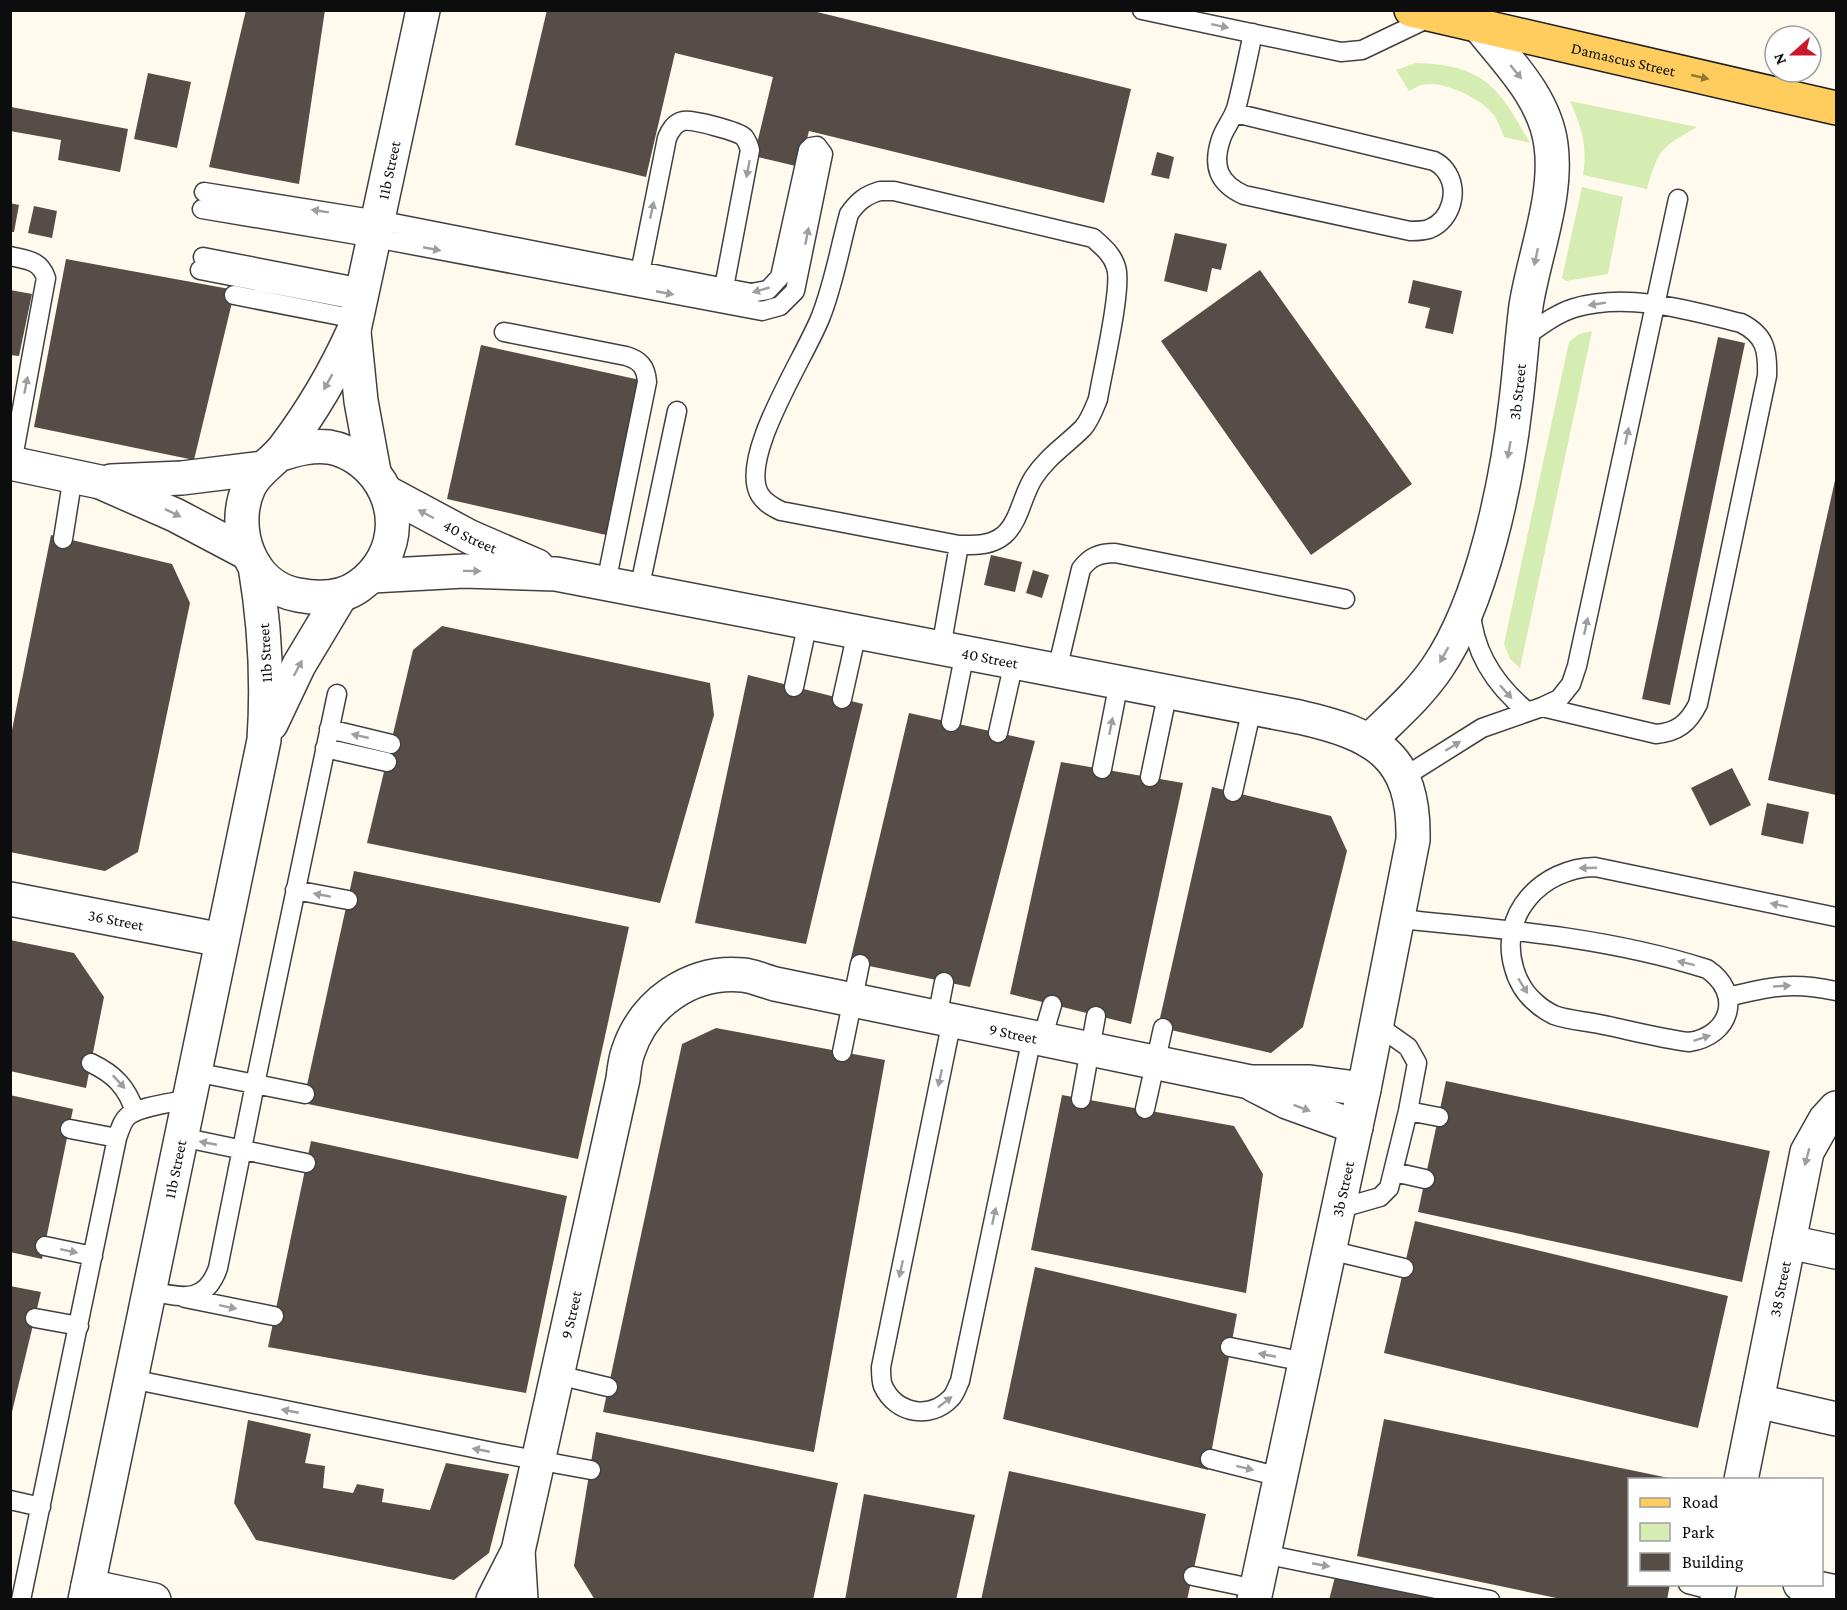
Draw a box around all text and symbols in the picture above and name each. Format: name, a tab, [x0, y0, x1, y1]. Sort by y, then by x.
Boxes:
one-way arrow	[1211, 22, 1229, 32]
north arrow	[1763, 24, 1823, 84]
street label: Damascus Street	[1570, 39, 1678, 79]
text: N	[1770, 51, 1789, 67]
one-way arrow	[1510, 64, 1523, 80]
one-way arrow	[1691, 73, 1710, 83]
street label: 11b Street	[374, 139, 403, 201]
one-way arrow	[743, 160, 752, 179]
one-way arrow	[648, 200, 657, 219]
one-way arrow	[311, 206, 330, 215]
one-way arrow	[803, 226, 812, 245]
one-way arrow	[423, 245, 442, 254]
one-way arrow	[1531, 248, 1541, 266]
one-way arrow	[752, 286, 770, 295]
one-way arrow	[656, 289, 675, 298]
one-way arrow	[1587, 299, 1606, 308]
street label: 3b Street	[1505, 362, 1529, 421]
one-way arrow	[323, 374, 333, 391]
one-way arrow	[22, 375, 31, 394]
one-way arrow	[1623, 426, 1632, 445]
one-way arrow	[1504, 440, 1513, 459]
one-way arrow	[164, 509, 181, 518]
one-way arrow	[418, 509, 435, 519]
street label: 40 Street	[441, 516, 500, 557]
one-way arrow	[463, 566, 482, 576]
one-way arrow	[1582, 617, 1591, 636]
street label: 11b Street	[255, 622, 275, 683]
street label: 40 Street	[960, 644, 1020, 671]
one-way arrow	[1439, 647, 1450, 663]
one-way arrow	[293, 659, 303, 676]
one-way arrow	[1499, 684, 1512, 699]
one-way arrow	[1106, 716, 1115, 735]
one-way arrow	[351, 731, 369, 741]
one-way arrow	[1445, 740, 1461, 751]
one-way arrow	[1579, 863, 1598, 873]
one-way arrow	[312, 890, 331, 899]
one-way arrow	[1770, 900, 1789, 909]
street label: 36 Street	[87, 906, 146, 933]
one-way arrow	[1677, 957, 1696, 967]
one-way arrow	[1517, 978, 1528, 994]
one-way arrow	[1773, 981, 1792, 990]
street label: 9 Street	[988, 1020, 1039, 1047]
one-way arrow	[1693, 1033, 1711, 1043]
one-way arrow	[935, 1068, 944, 1087]
one-way arrow	[112, 1075, 126, 1090]
one-way arrow	[1293, 1103, 1311, 1113]
street label: 11b Street	[160, 1138, 189, 1200]
one-way arrow	[198, 1138, 217, 1147]
one-way arrow	[1801, 1148, 1811, 1166]
street label: 3b Street	[1329, 1159, 1357, 1218]
one-way arrow	[990, 1207, 1000, 1226]
one-way arrow	[60, 1247, 78, 1257]
one-way arrow	[896, 1259, 905, 1278]
street label: 38 Street	[1766, 1259, 1794, 1318]
street label: 9 Street	[557, 1289, 584, 1340]
one-way arrow	[219, 1303, 238, 1312]
one-way arrow	[1258, 1350, 1277, 1359]
one-way arrow	[937, 1397, 952, 1409]
one-way arrow	[280, 1406, 299, 1415]
one-way arrow	[471, 1445, 490, 1454]
one-way arrow	[1236, 1464, 1254, 1474]
legend	[1628, 1478, 1823, 1586]
text: Road	[1682, 1492, 1719, 1512]
text: Park	[1682, 1522, 1714, 1542]
text: Building	[1682, 1552, 1744, 1572]
one-way arrow	[1312, 1561, 1331, 1570]

